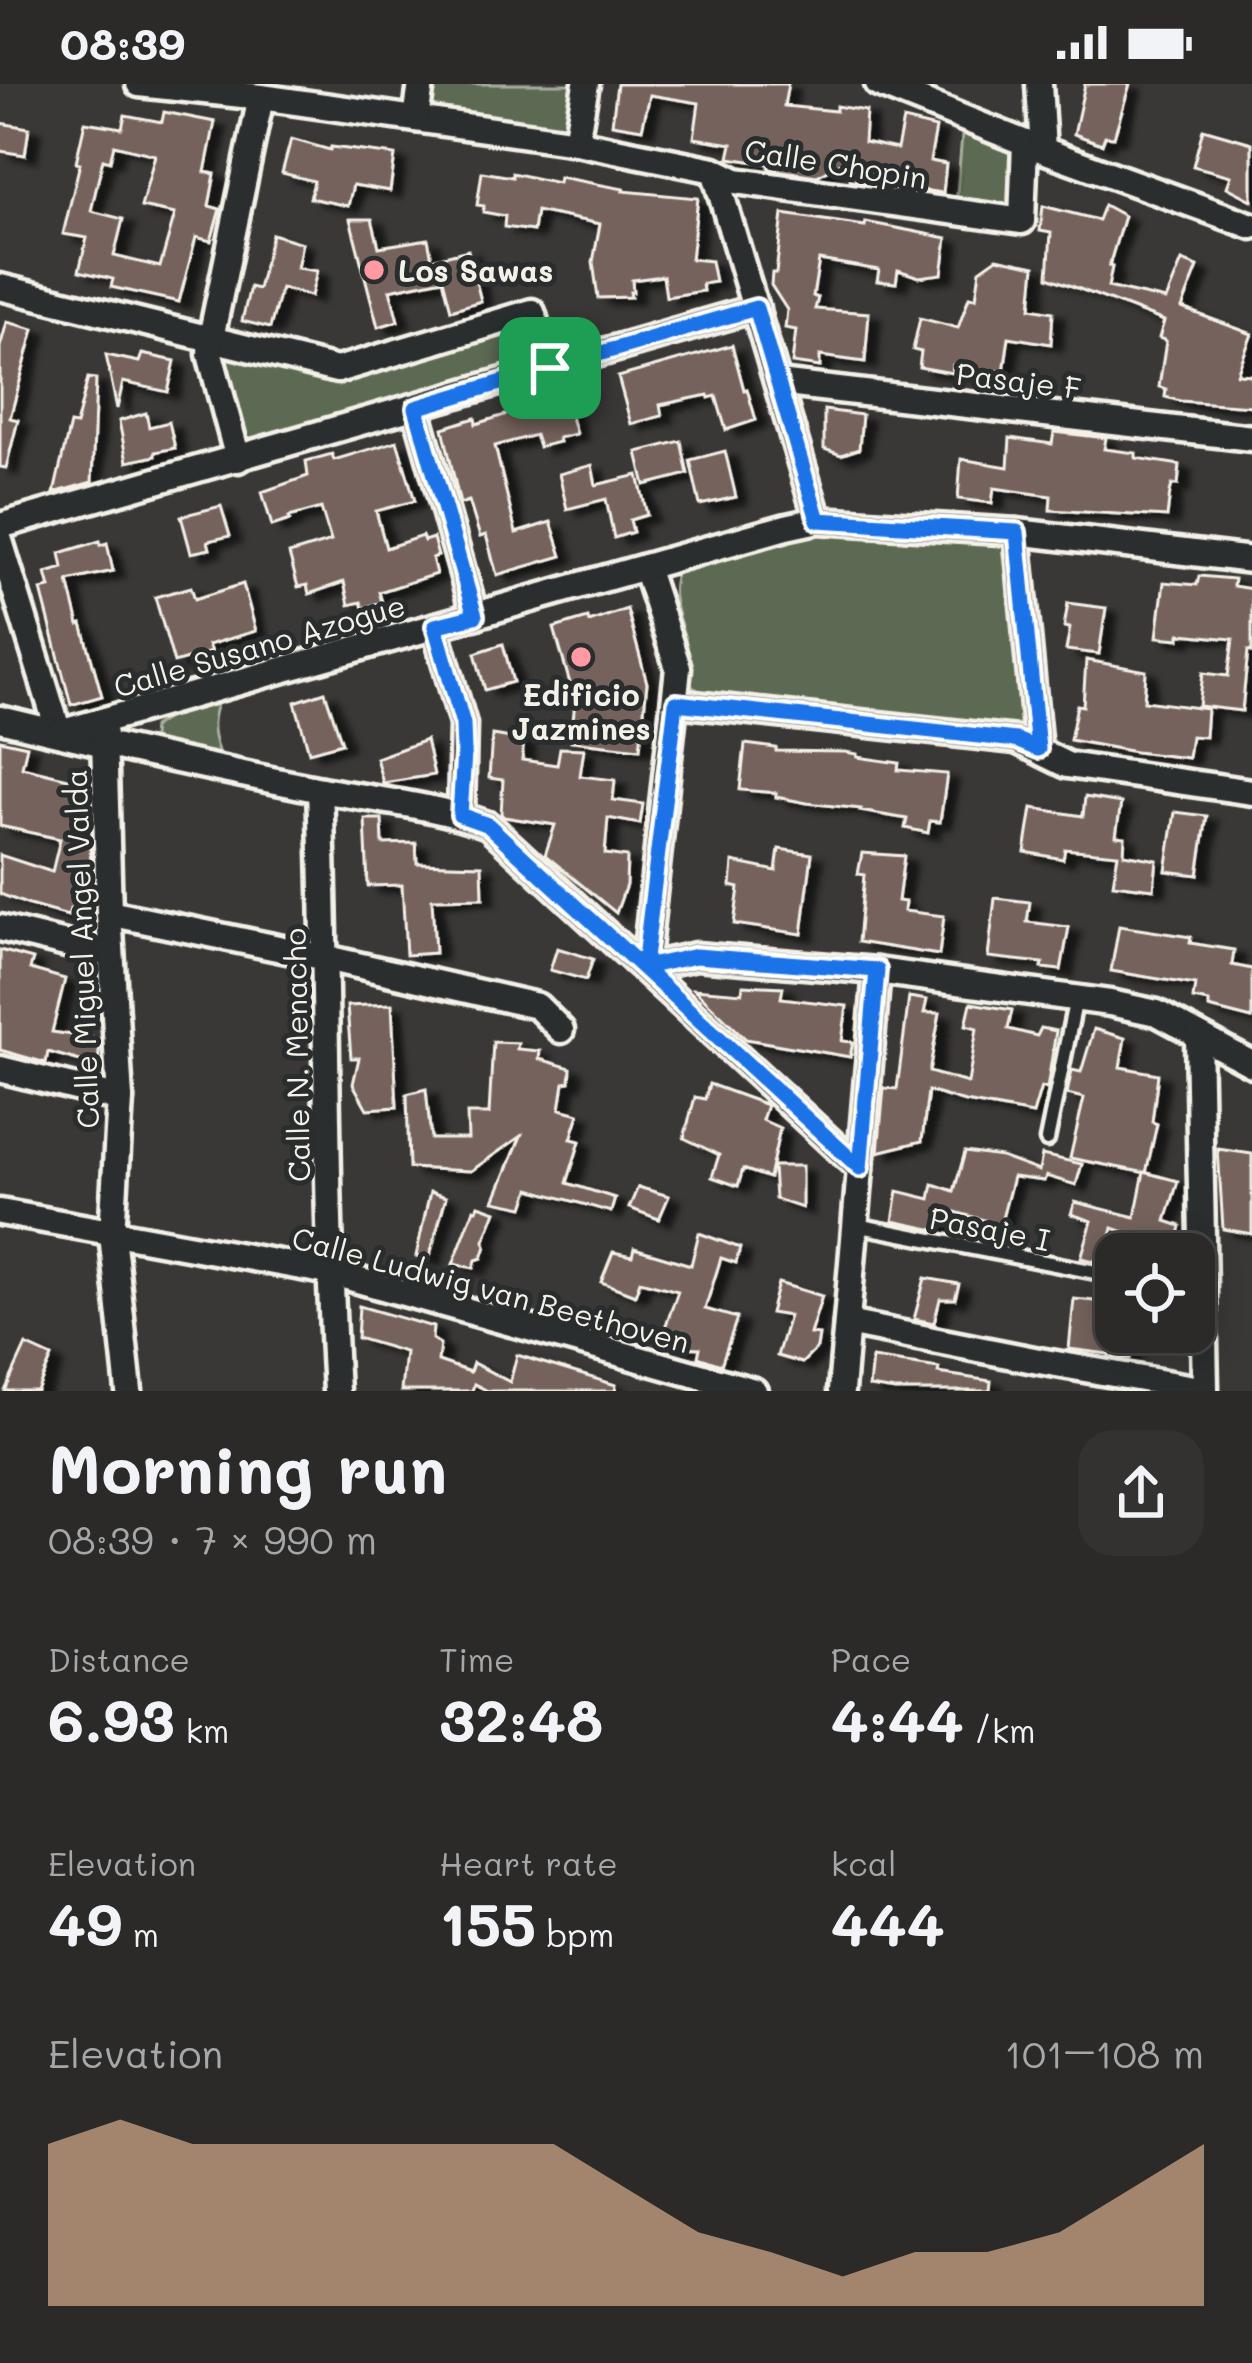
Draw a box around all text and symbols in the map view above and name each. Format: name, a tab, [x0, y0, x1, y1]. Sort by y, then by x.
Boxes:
text: 08:39	[60, 13, 185, 71]
street label: Calle Chopin	[742, 129, 930, 197]
place label: Los Sawas	[398, 250, 553, 290]
marker: Los Sawas	[361, 257, 387, 283]
pin	[499, 317, 601, 419]
icon: arrive	[517, 335, 583, 401]
street label: Pasaje F	[954, 353, 1084, 407]
street label: Calle Susano Azogue	[109, 584, 409, 706]
marker: Edificio Jazmines	[568, 644, 594, 670]
place label: Edificio Jazmines	[511, 674, 651, 748]
street label: Calle Miguel Angel Valda	[55, 769, 107, 1129]
street label: Calle N. Menacho	[274, 928, 318, 1182]
street label: Pasaje I	[926, 1197, 1054, 1259]
street label: Calle Ludwig van Beethoven	[288, 1217, 694, 1361]
map controls	[1095, 1233, 1215, 1353]
button: locate	[1095, 1233, 1215, 1353]
text: Morning run	[48, 1425, 447, 1511]
button: share	[1078, 1430, 1204, 1556]
text: 08:39 · 7 × 990 m	[48, 1513, 377, 1564]
text: Distance	[48, 1637, 190, 1680]
text: Time	[439, 1637, 515, 1680]
text: Pace	[831, 1637, 911, 1680]
text: 6.93	[48, 1680, 175, 1758]
text: 32:48	[439, 1680, 603, 1758]
text: 4:44	[831, 1680, 964, 1758]
text: km	[175, 1708, 229, 1751]
text: /km	[964, 1708, 1036, 1751]
text: Elevation	[48, 1841, 196, 1884]
text: Heart rate	[439, 1841, 618, 1884]
text: kcal	[831, 1841, 896, 1884]
text: 49	[48, 1884, 122, 1962]
text: 155	[439, 1884, 536, 1962]
text: 444	[831, 1884, 945, 1962]
text: m	[122, 1912, 159, 1955]
text: bpm	[536, 1912, 614, 1955]
text: Elevation	[48, 2027, 223, 2078]
text: 101–108 m	[1004, 2027, 1204, 2078]

